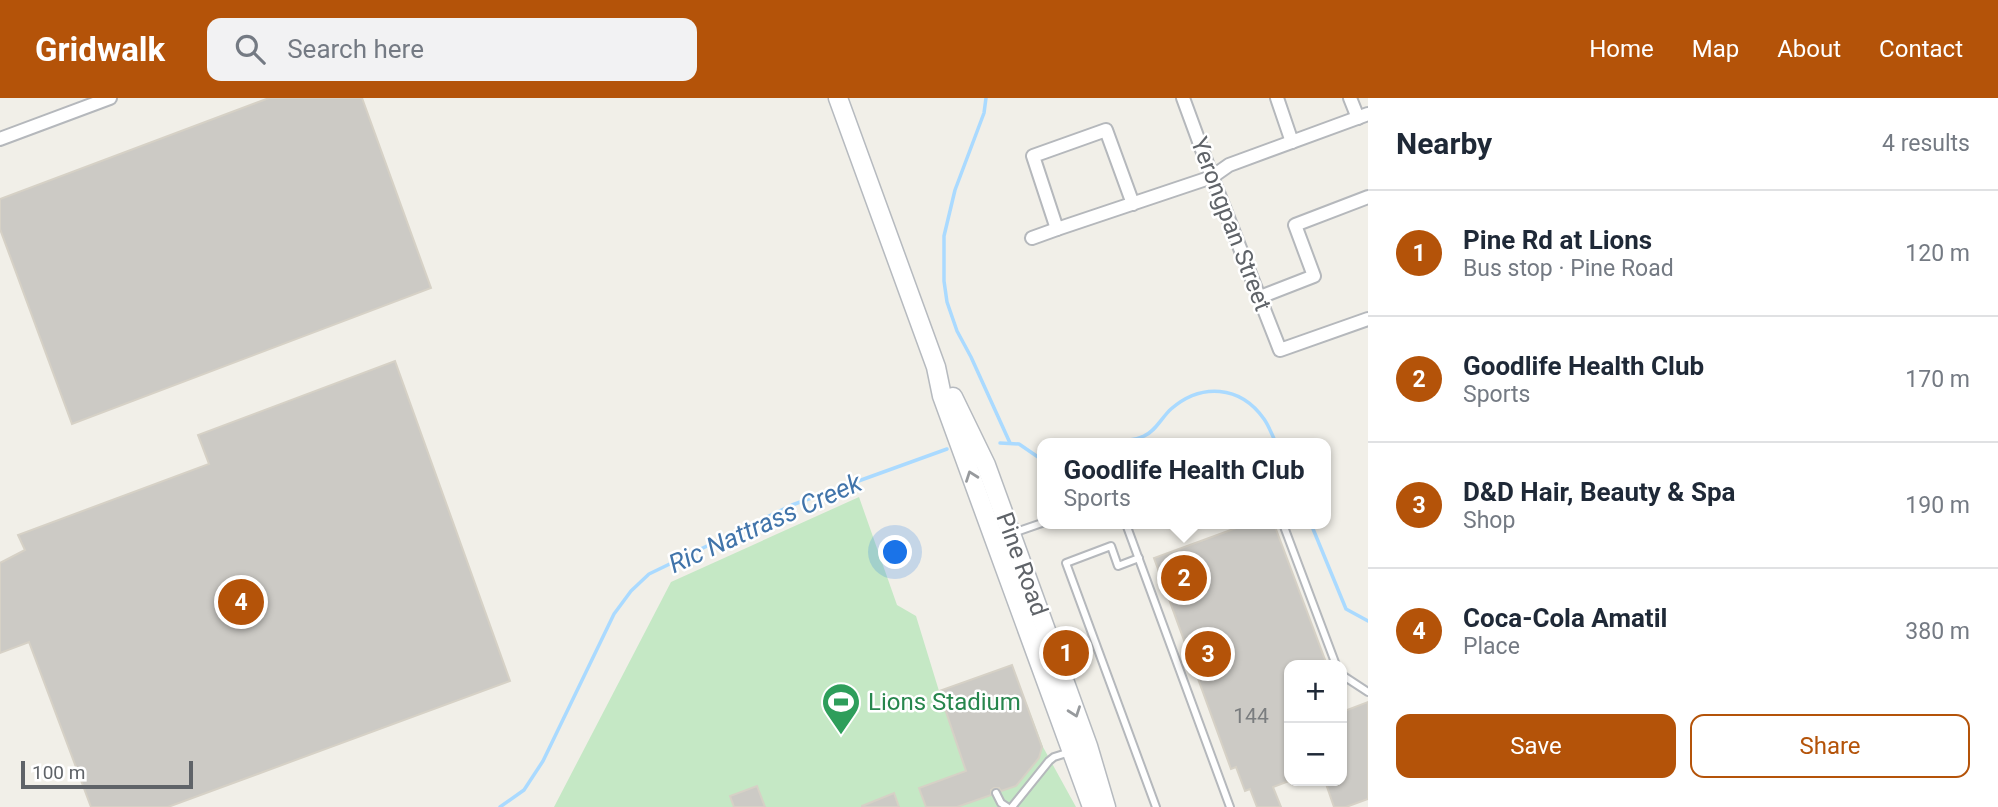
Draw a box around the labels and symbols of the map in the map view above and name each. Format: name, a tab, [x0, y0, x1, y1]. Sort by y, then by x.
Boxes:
street label: Yerongpan Street	[1185, 133, 1277, 315]
water label: Ric Nattrass Creek	[664, 467, 867, 579]
one-way arrow	[966, 470, 980, 482]
street label: Pine Road	[990, 508, 1054, 620]
your location	[878, 535, 912, 569]
pin: 2	[1161, 552, 1207, 604]
pin: 4	[218, 576, 264, 628]
pin: 1	[1043, 627, 1089, 679]
pin: 3	[1185, 628, 1231, 680]
sports icon: Lions Stadium	[820, 681, 862, 736]
place label: Lions Stadium	[868, 688, 1021, 716]
house number: 144	[1233, 704, 1269, 728]
one-way arrow	[1067, 705, 1081, 717]
scale bar	[21, 758, 192, 790]

